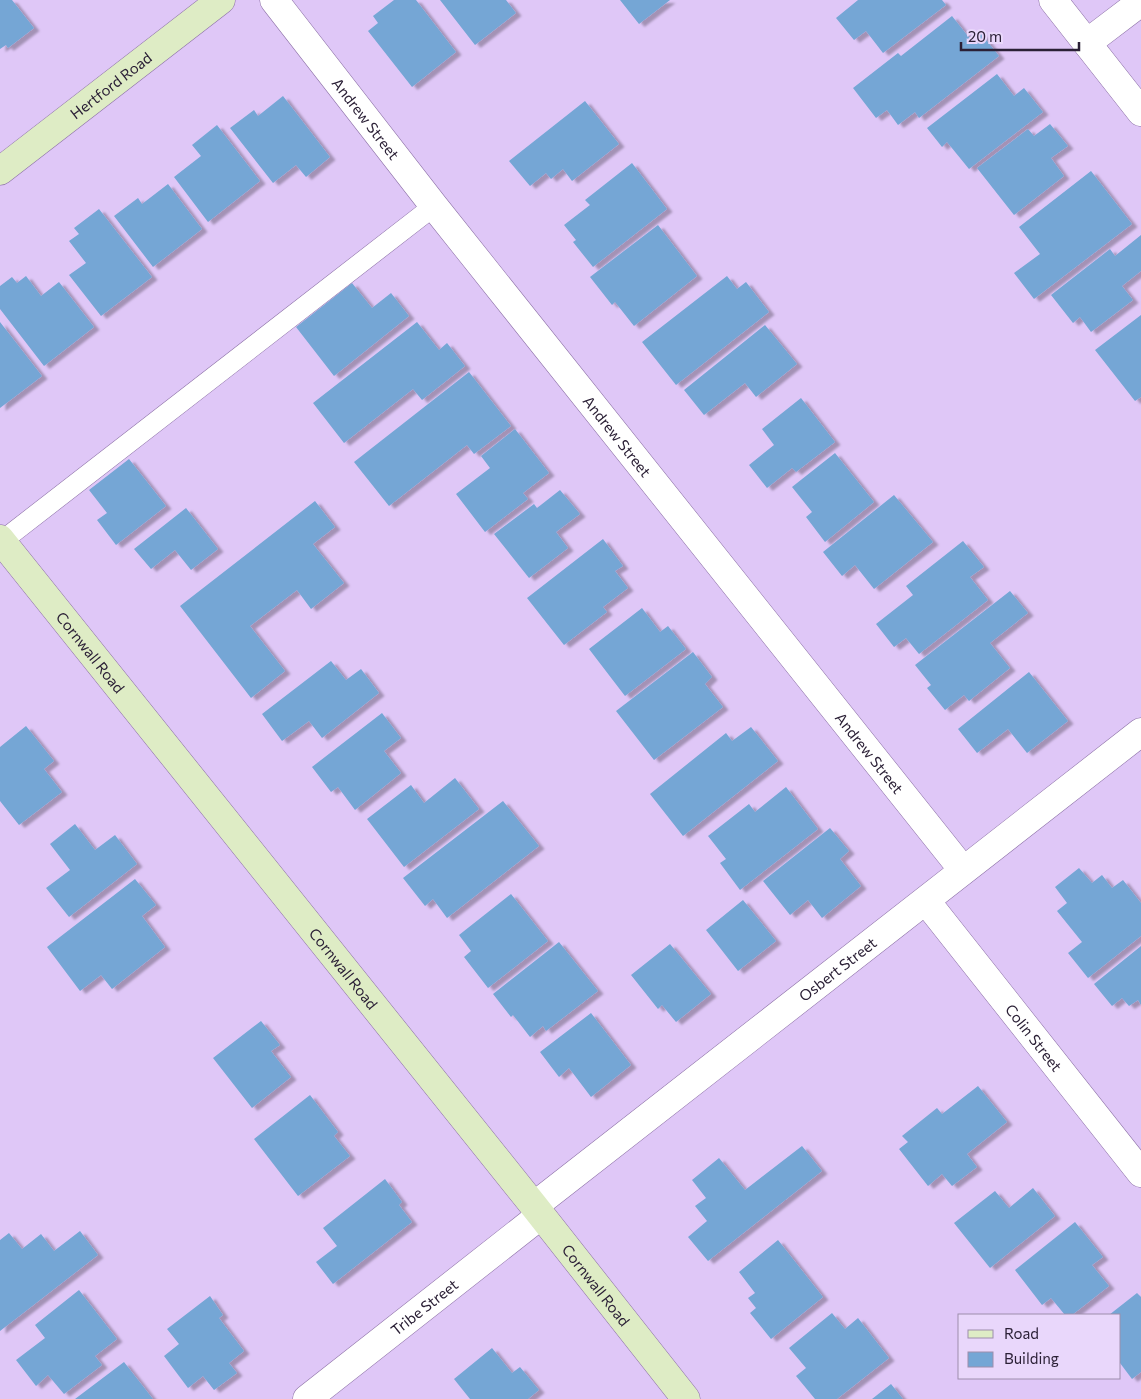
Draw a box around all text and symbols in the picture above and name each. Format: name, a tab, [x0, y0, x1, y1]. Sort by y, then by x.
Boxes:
scale bar	[961, 20, 1078, 52]
text: 20 m	[968, 27, 1002, 45]
street label: Hertford Road	[66, 48, 155, 122]
street label: Andrew Street	[329, 74, 403, 163]
street label: Andrew Street	[580, 392, 655, 480]
street label: Cornwall Road	[53, 608, 129, 696]
street label: Andrew Street	[832, 709, 907, 797]
street label: Cornwall Road	[306, 924, 382, 1013]
street label: Osbert Street	[795, 933, 880, 1005]
street label: Colin Street	[1002, 1000, 1066, 1075]
street label: Cornwall Road	[559, 1241, 634, 1329]
street label: Tribe Street	[387, 1275, 461, 1339]
legend	[958, 1314, 1121, 1379]
text: Road	[1004, 1324, 1039, 1342]
text: Building	[1004, 1349, 1059, 1367]

